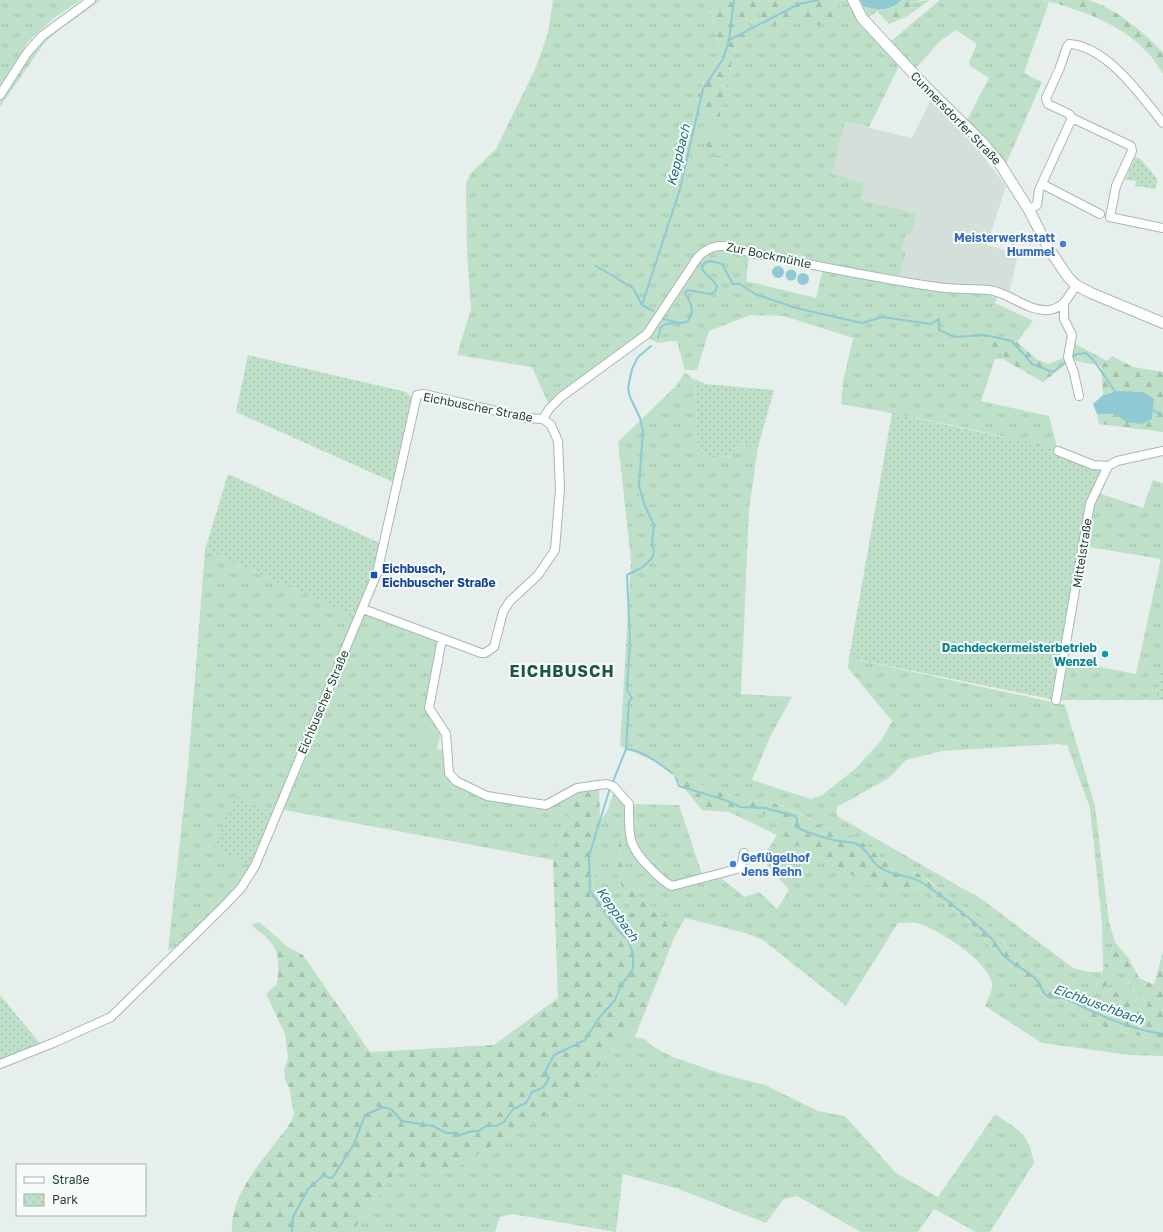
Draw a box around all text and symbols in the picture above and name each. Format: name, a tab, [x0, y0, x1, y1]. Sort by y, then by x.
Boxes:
street label: Cunnersdorfer Straße	[908, 68, 1005, 168]
water label: Keppbach	[663, 122, 694, 187]
place label: Meisterwerkstatt Hummel	[954, 230, 1055, 259]
street label: Zur Bockmühle	[725, 239, 813, 271]
marker: Meisterwerkstatt Hummel	[1058, 239, 1068, 249]
street label: Eichbuscher Straße	[422, 389, 534, 425]
street label: Mittelstraße	[1069, 517, 1095, 589]
place label: Eichbusch, Eichbuscher Straße	[382, 561, 496, 590]
marker: Eichbusch, Eichbuscher Straße	[369, 570, 379, 580]
place label: Dachdeckermeisterbetrieb Wenzel	[942, 640, 1098, 669]
street label: Eichbuscher Straße	[294, 648, 352, 756]
marker: Dachdeckermeisterbetrieb Wenzel	[1100, 649, 1110, 659]
district label: EICHBUSCH	[509, 661, 615, 681]
place label: Geflügelhof Jens Rehn	[741, 850, 810, 879]
marker: Geflügelhof Jens Rehn	[728, 859, 738, 869]
water label: Keppbach	[593, 884, 643, 945]
water label: Eichbuschbach	[1052, 980, 1147, 1028]
legend	[16, 1164, 146, 1216]
text: Straße	[52, 1172, 90, 1187]
text: Park	[52, 1192, 78, 1207]

